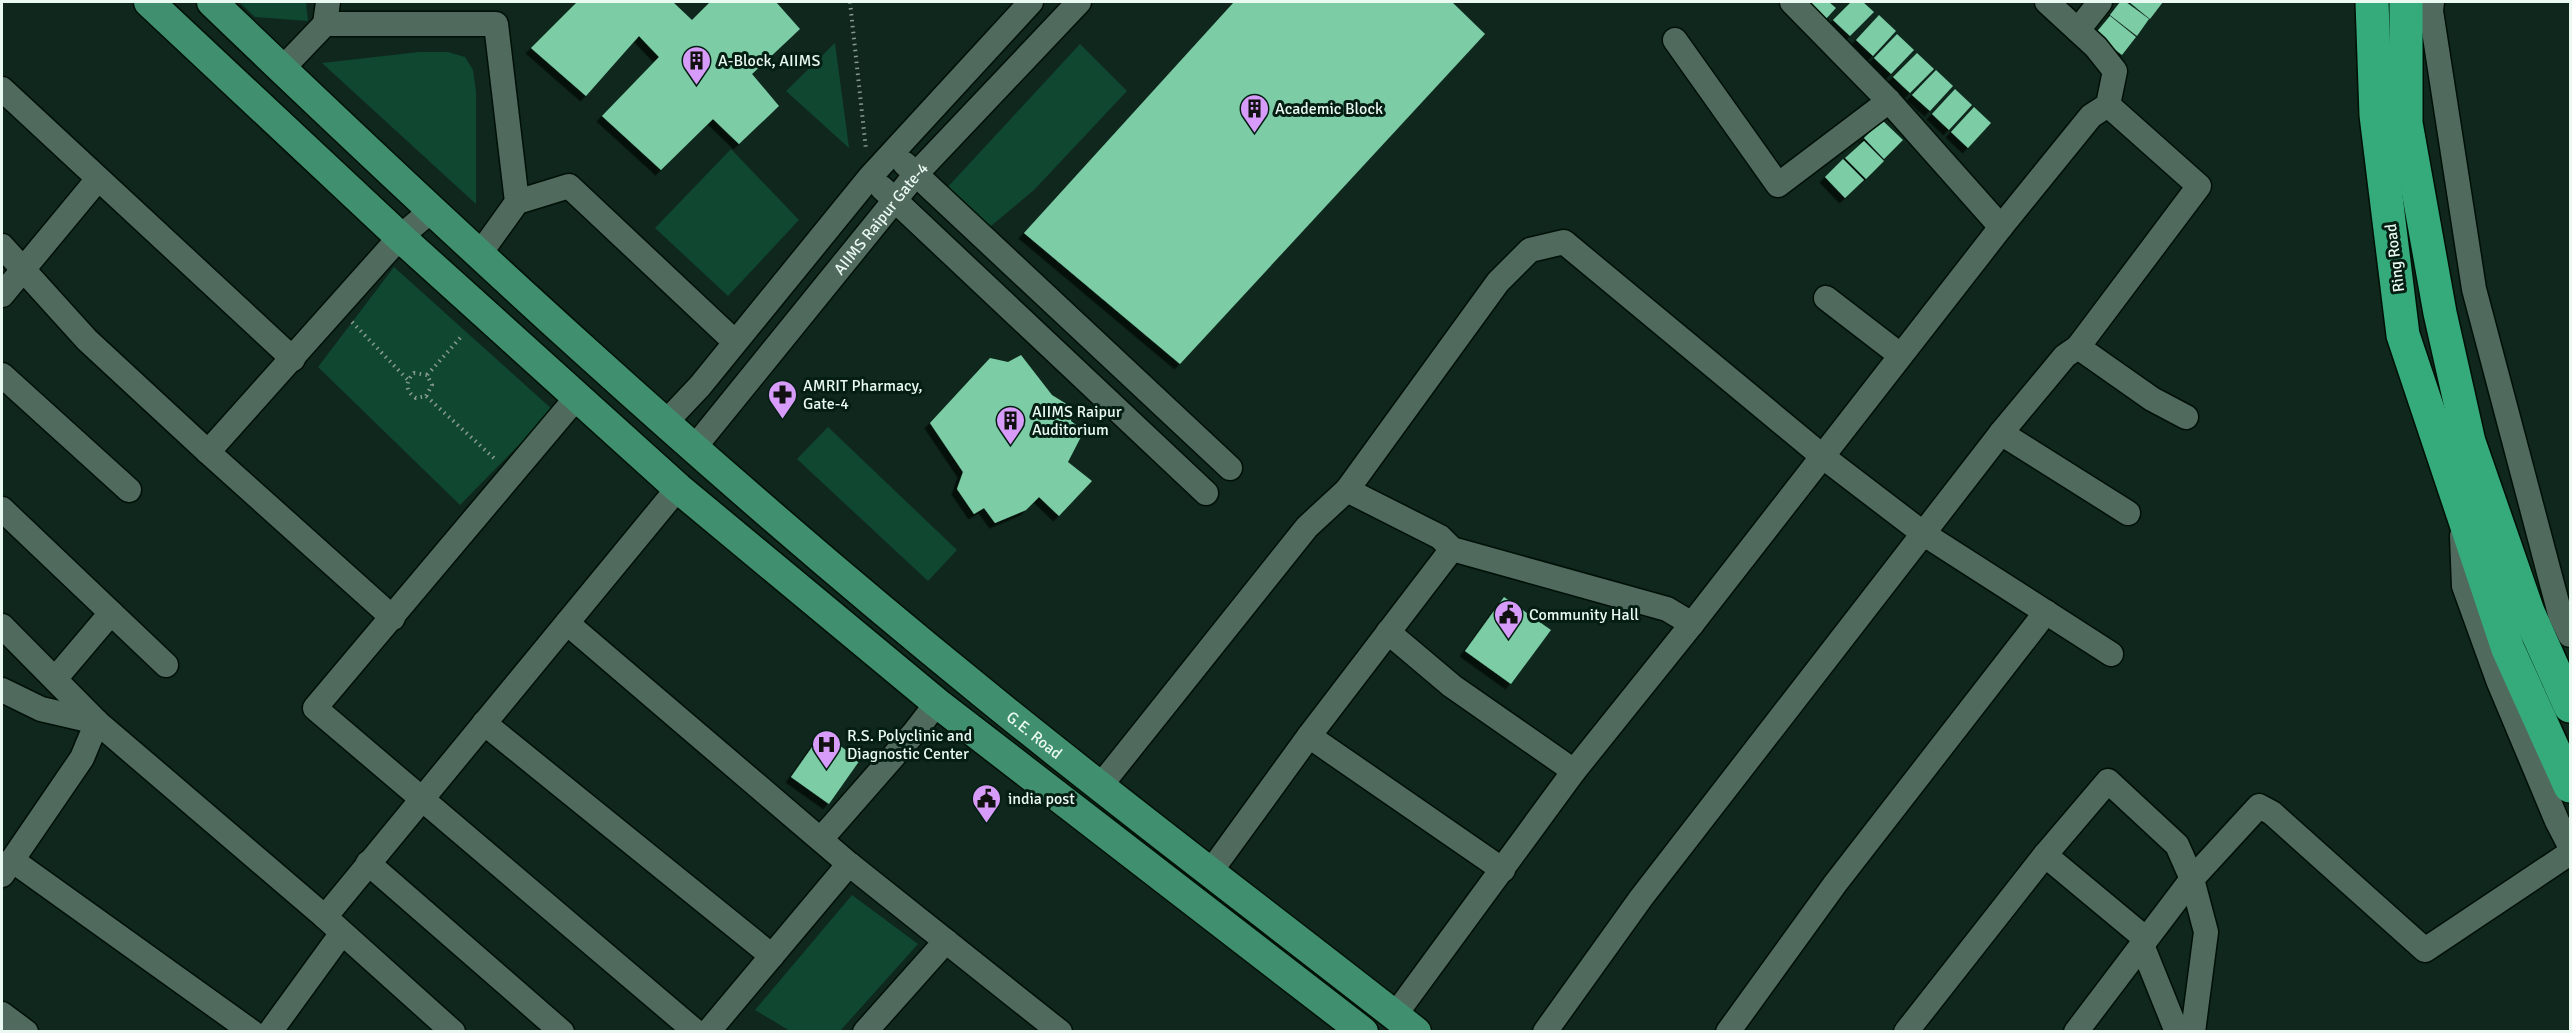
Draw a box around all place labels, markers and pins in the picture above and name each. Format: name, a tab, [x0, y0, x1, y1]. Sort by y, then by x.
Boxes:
building icon: A-Block, AIIMS	[681, 44, 713, 86]
place label: A-Block, AIIMS	[718, 51, 820, 71]
building icon: Academic Block	[1238, 92, 1270, 134]
place label: Academic Block	[1275, 99, 1383, 119]
place label: AMRIT Pharmacy, Gate-4	[803, 376, 922, 414]
pharmacy icon: AMRIT Pharmacy, Gate-4	[766, 378, 798, 420]
place label: AIIMS Raipur Auditorium	[1032, 402, 1122, 440]
building icon: AIIMS Raipur Auditorium	[995, 404, 1027, 446]
public building icon: Community Hall	[1492, 598, 1524, 640]
place label: Community Hall	[1529, 605, 1639, 625]
place label: R.S. Polyclinic and Diagnostic Center	[847, 726, 972, 764]
hospital icon: R.S. Polyclinic and Diagnostic Center	[810, 728, 842, 770]
public building icon: india post	[971, 782, 1003, 824]
place label: india post	[1008, 789, 1075, 809]

